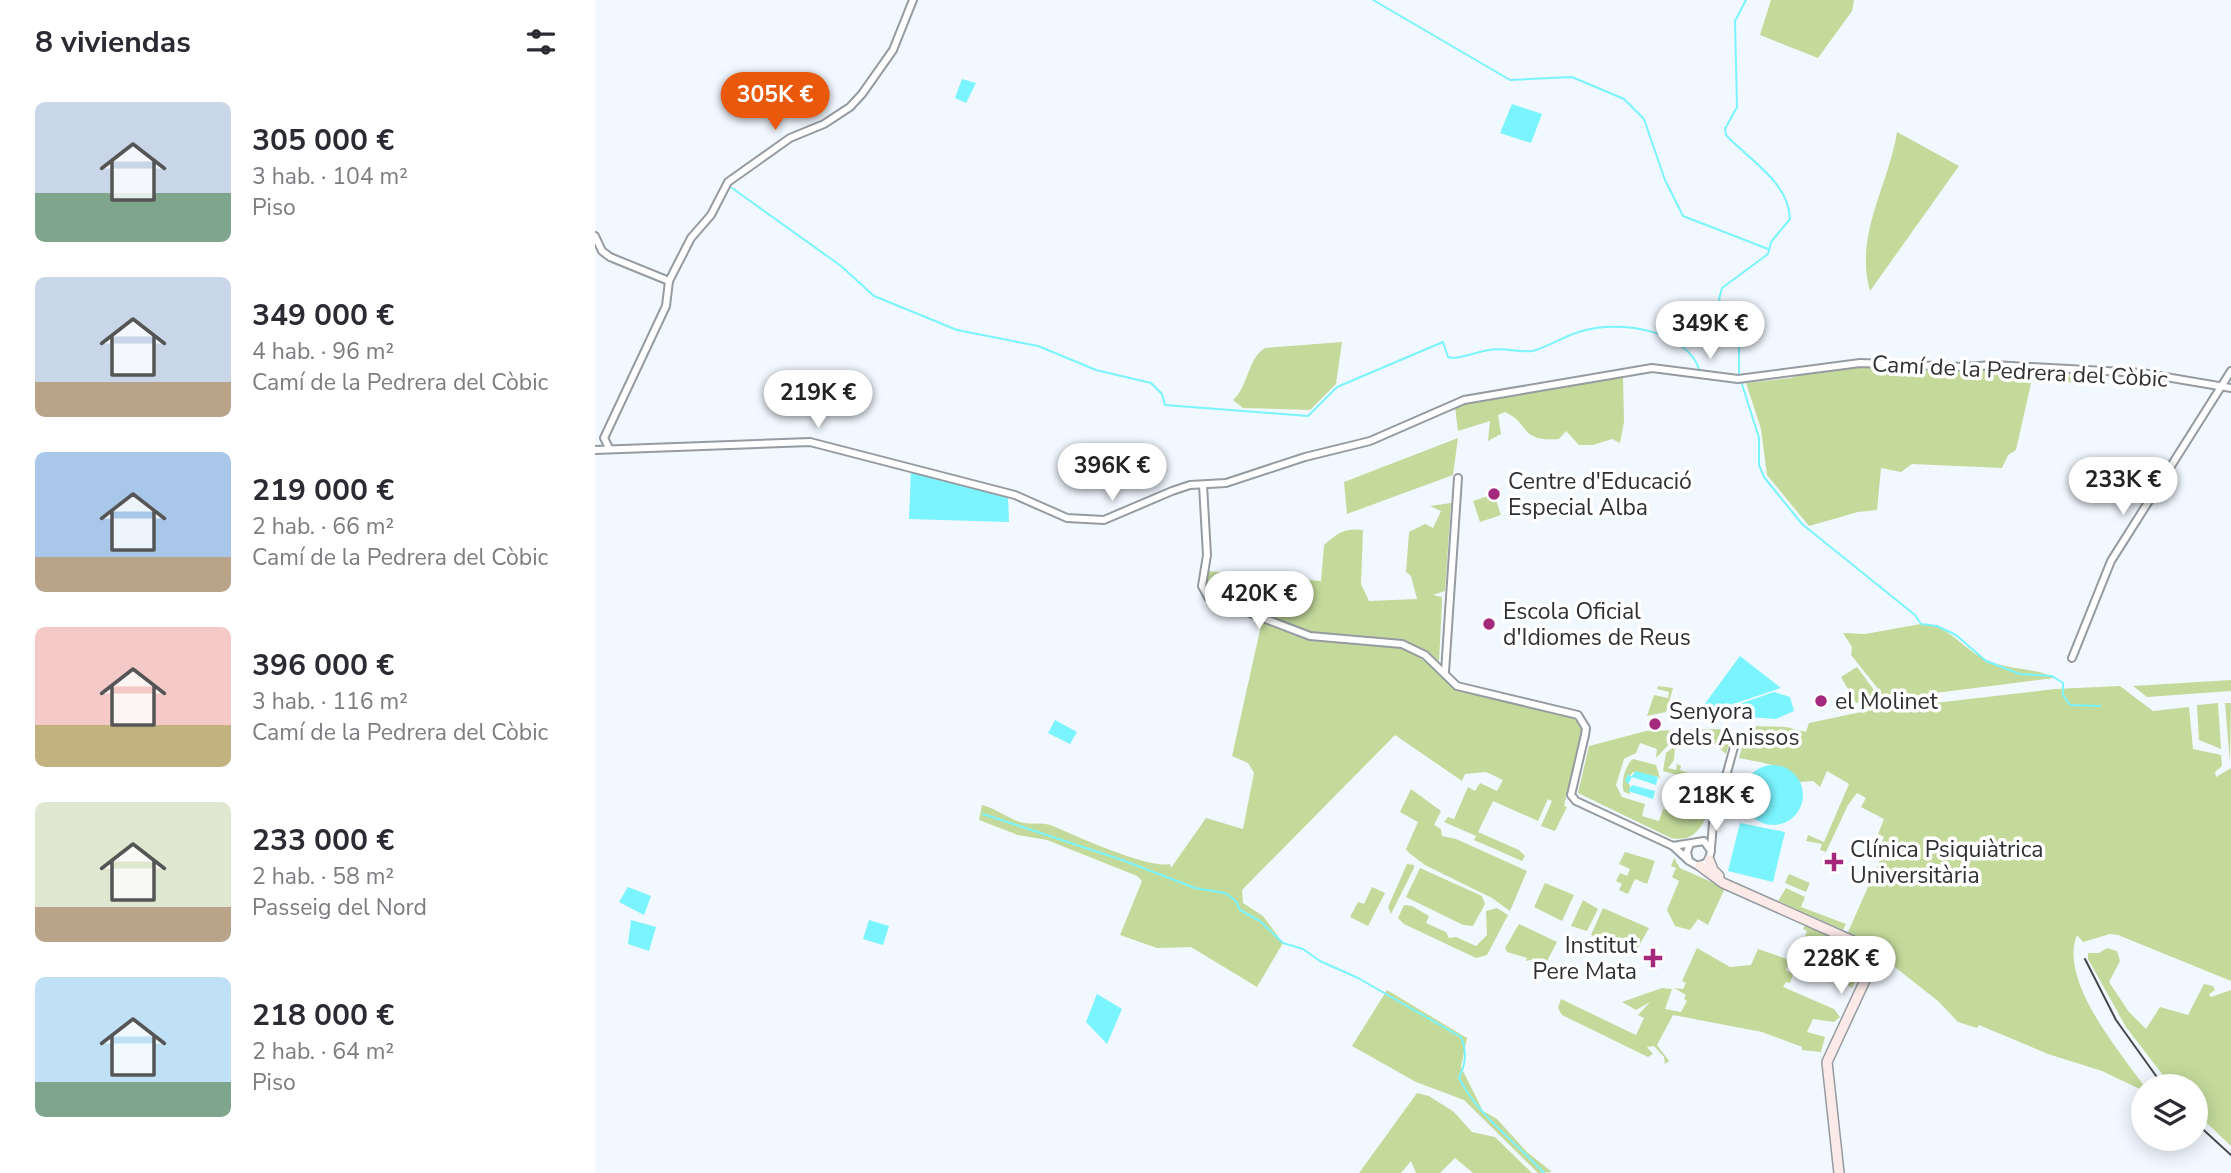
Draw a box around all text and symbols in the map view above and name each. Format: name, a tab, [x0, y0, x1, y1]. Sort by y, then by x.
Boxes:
text: 8 viviendas	[35, 22, 191, 63]
icon: filters	[522, 23, 560, 61]
pin: 305K €	[718, 72, 832, 132]
text: 305K €	[737, 79, 813, 110]
text: 305 000 €	[252, 120, 394, 161]
icon: home	[91, 130, 175, 214]
text: 3 hab. · 104 m²	[252, 161, 408, 192]
text: Piso	[252, 192, 296, 223]
text: 349 000 €	[252, 295, 394, 336]
pin: 349K €	[1653, 302, 1767, 361]
icon: home	[91, 305, 175, 389]
text: 349K €	[1672, 308, 1748, 339]
text: 4 hab. · 96 m²	[252, 336, 394, 367]
street label: Camí de la Pedrera del Còbic	[1871, 348, 2169, 395]
text: Camí de la Pedrera del Còbic	[252, 367, 548, 398]
pin: 219K €	[761, 370, 875, 430]
text: 219K €	[780, 377, 856, 408]
pin: 396K €	[1055, 444, 1169, 503]
text: 396K €	[1074, 450, 1150, 481]
pin: 233K €	[2066, 458, 2180, 517]
text: 233K €	[2085, 464, 2161, 495]
place label: Centre d'Educació Especial Alba	[1508, 466, 1692, 523]
text: 219 000 €	[252, 470, 394, 511]
icon: home	[91, 480, 175, 564]
marker: Centre d'Educació Especial Alba	[1486, 486, 1502, 502]
text: 2 hab. · 66 m²	[252, 511, 394, 542]
text: Camí de la Pedrera del Còbic	[252, 542, 548, 573]
pin: 420K €	[1202, 572, 1316, 631]
text: 420K €	[1221, 578, 1297, 609]
place label: Escola Oficial d'Idiomes de Reus	[1503, 596, 1691, 653]
marker: Escola Oficial d'Idiomes de Reus	[1481, 616, 1497, 632]
text: 396 000 €	[252, 645, 394, 686]
icon: home	[91, 655, 175, 739]
text: 3 hab. · 116 m²	[252, 686, 408, 717]
place label: el Molinet	[1835, 686, 1939, 717]
marker: el Molinet	[1813, 693, 1829, 709]
place label: Senyora dels Anissos	[1669, 696, 1799, 753]
marker: Senyora dels Anissos	[1647, 716, 1663, 732]
text: Camí de la Pedrera del Còbic	[252, 717, 548, 748]
pin: 218K €	[1659, 774, 1773, 833]
text: 218K €	[1678, 780, 1754, 811]
text: 233 000 €	[252, 820, 394, 861]
icon: home	[91, 830, 175, 914]
place label: Clínica Psiquiàtrica Universitària	[1850, 834, 2043, 891]
marker: Clínica Psiquiàtrica Universitària	[1824, 852, 1844, 872]
text: 2 hab. · 58 m²	[252, 861, 394, 892]
text: Passeig del Nord	[252, 892, 427, 923]
place label: Institut Pere Mata	[1532, 930, 1638, 987]
pin: 228K €	[1784, 936, 1898, 996]
text: 228K €	[1803, 943, 1879, 974]
marker: Institut Pere Mata	[1643, 948, 1663, 968]
text: 218 000 €	[252, 995, 394, 1036]
icon: home	[91, 1005, 175, 1089]
text: 2 hab. · 64 m²	[252, 1036, 394, 1067]
text: Piso	[252, 1067, 296, 1098]
map controls	[2131, 1074, 2208, 1151]
button: layers	[2131, 1074, 2208, 1151]

